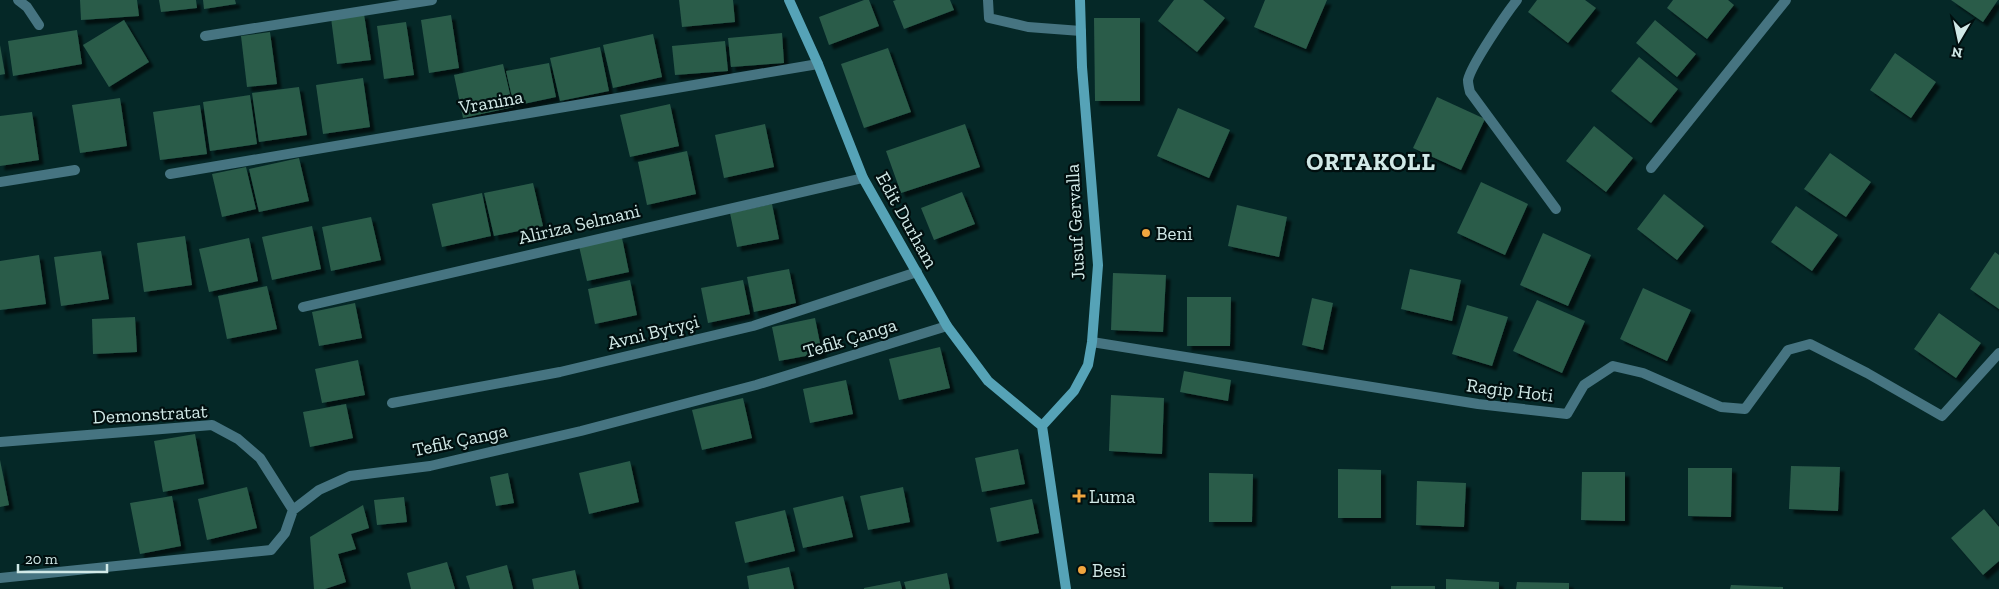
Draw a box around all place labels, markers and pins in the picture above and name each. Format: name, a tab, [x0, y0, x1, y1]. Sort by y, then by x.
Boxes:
place label: Beni	[1156, 222, 1193, 245]
marker: Beni	[1140, 227, 1152, 239]
place label: Luma	[1089, 485, 1135, 508]
marker: Luma	[1073, 490, 1085, 502]
place label: Besi	[1092, 559, 1126, 582]
marker: Besi	[1076, 564, 1088, 576]

